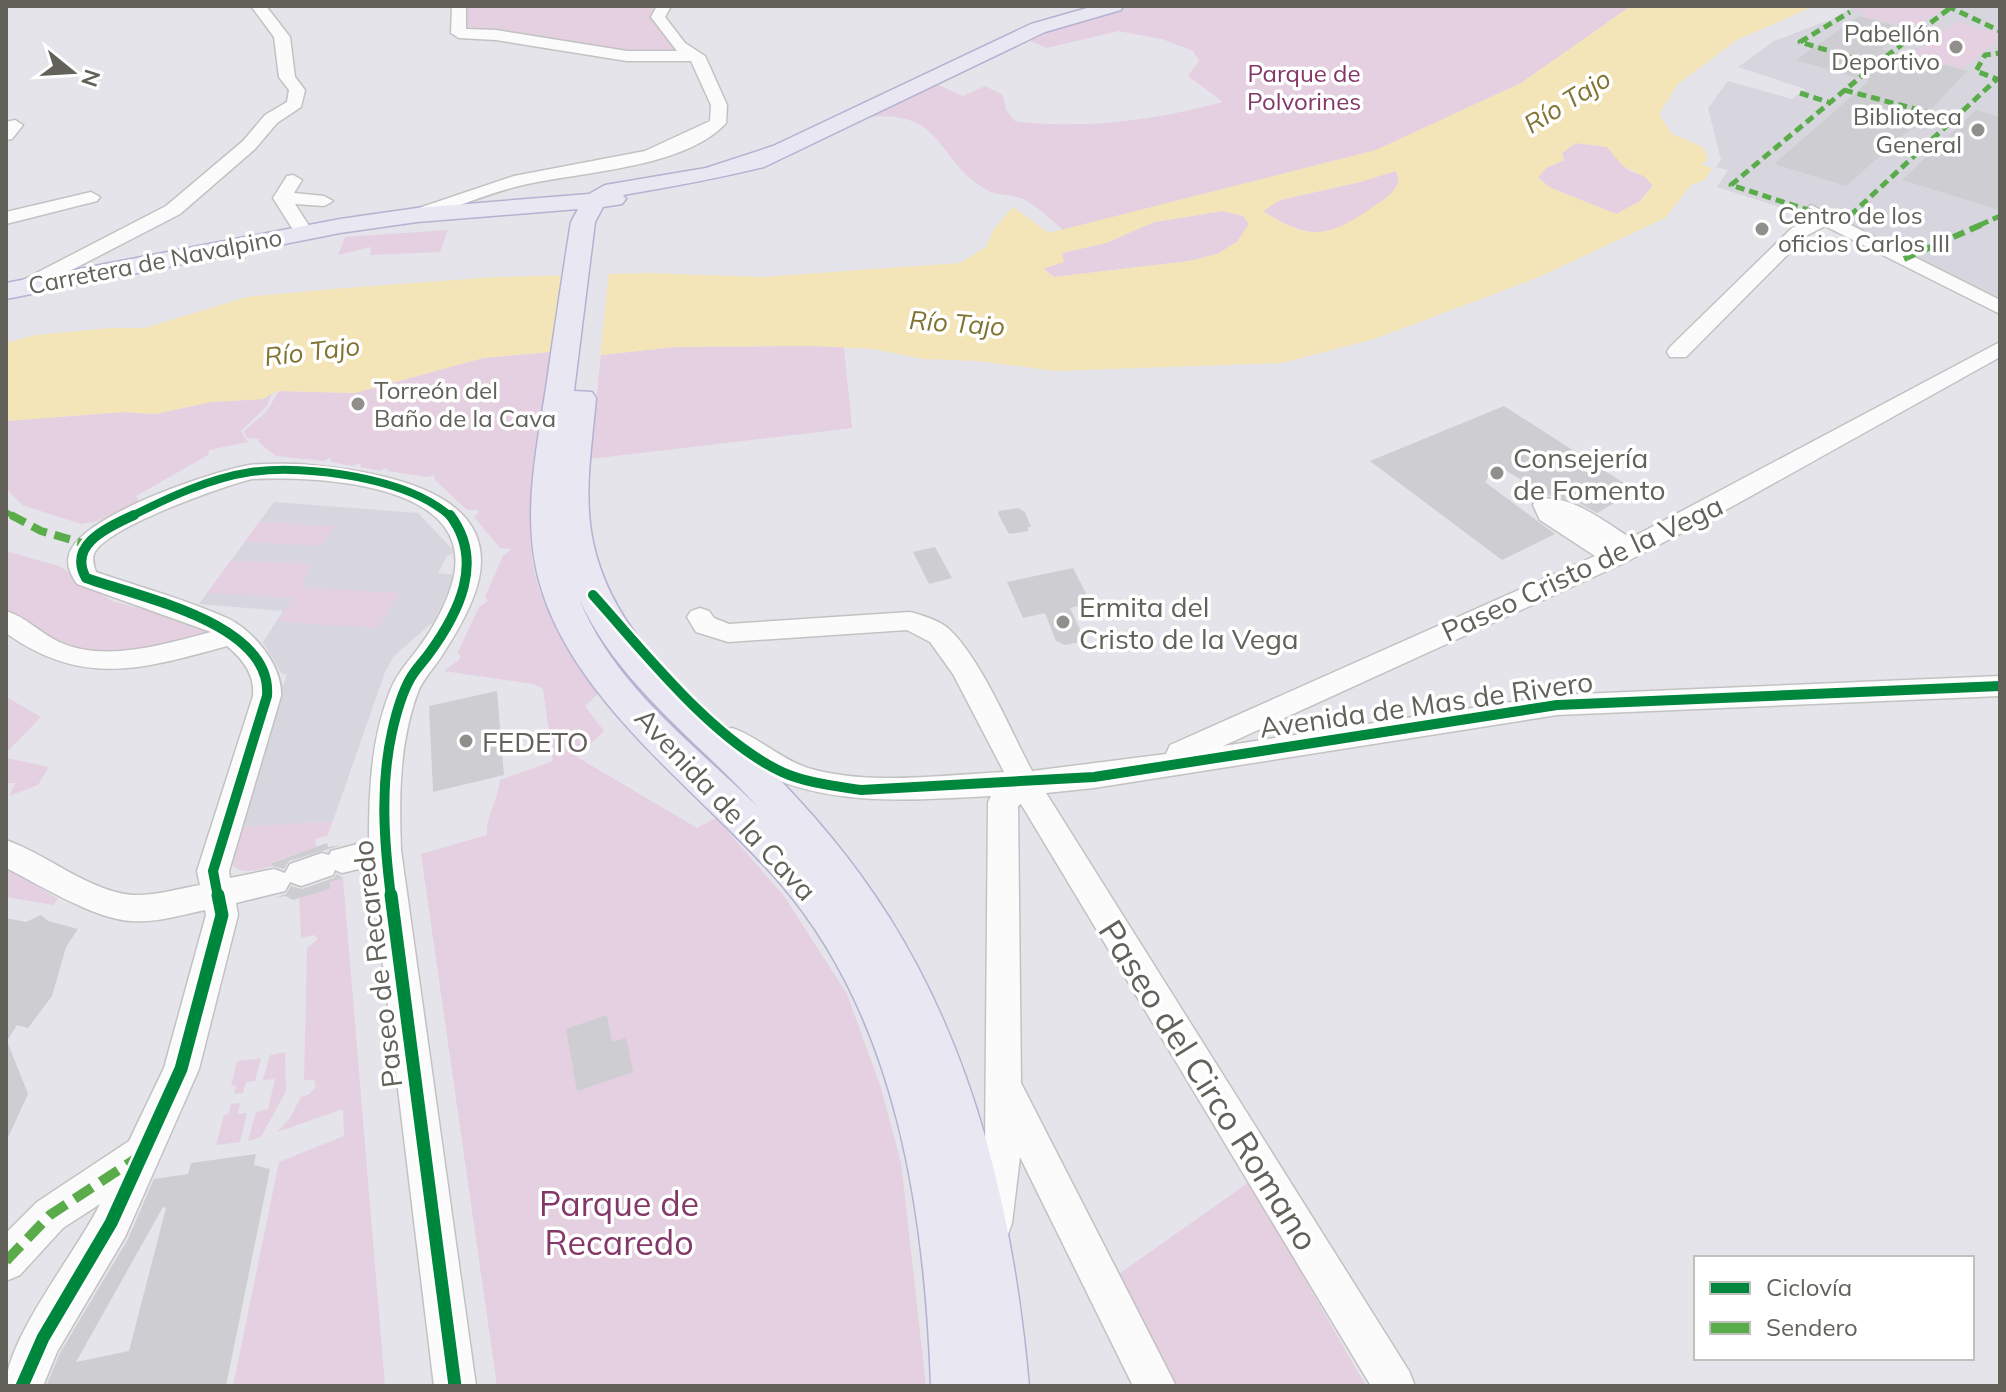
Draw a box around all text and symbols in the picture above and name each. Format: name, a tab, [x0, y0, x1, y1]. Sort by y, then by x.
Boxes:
place label: Pabellón Deportivo	[1831, 18, 1940, 76]
north arrow	[32, 32, 112, 112]
marker: Pabellón Deportivo	[1947, 38, 1965, 56]
park label: Parque de Polvorines	[1247, 58, 1361, 116]
water label: Río Tajo	[1517, 62, 1617, 140]
text: N	[75, 66, 107, 90]
place label: Biblioteca General	[1853, 101, 1962, 159]
marker: Biblioteca General	[1969, 121, 1987, 139]
place label: Centro de los oficios Carlos III	[1778, 200, 1950, 258]
marker: Centro de los oficios Carlos III	[1753, 220, 1771, 238]
street label: Carretera de Navalpino	[26, 222, 284, 300]
water label: Río Tajo	[908, 303, 1006, 343]
water label: Río Tajo	[262, 329, 362, 373]
place label: Torreón del Baño de la Cava	[374, 375, 556, 433]
marker: Torreón del Baño de la Cava	[349, 395, 367, 413]
place label: Consejería de Fomento	[1513, 440, 1665, 507]
marker: Consejería de Fomento	[1488, 464, 1506, 482]
street label: Paseo Cristo de la Vega	[1436, 487, 1728, 649]
place label: Ermita del Cristo de la Vega	[1079, 589, 1299, 656]
marker: Ermita del Cristo de la Vega	[1054, 613, 1072, 631]
street label: Avenida de Mas de Rivero	[1257, 663, 1595, 745]
street label: Avenida de la Cava	[628, 700, 824, 908]
place label: FEDETO	[482, 724, 589, 759]
marker: FEDETO	[457, 732, 475, 750]
street label: Paseo de Recaredo	[344, 838, 410, 1090]
street label: Paseo del Circo Romano	[1090, 912, 1328, 1258]
park label: Parque de Recaredo	[539, 1182, 699, 1264]
legend	[1694, 1256, 1974, 1360]
text: Ciclovía	[1766, 1272, 1852, 1302]
text: Sendero	[1766, 1312, 1858, 1342]

